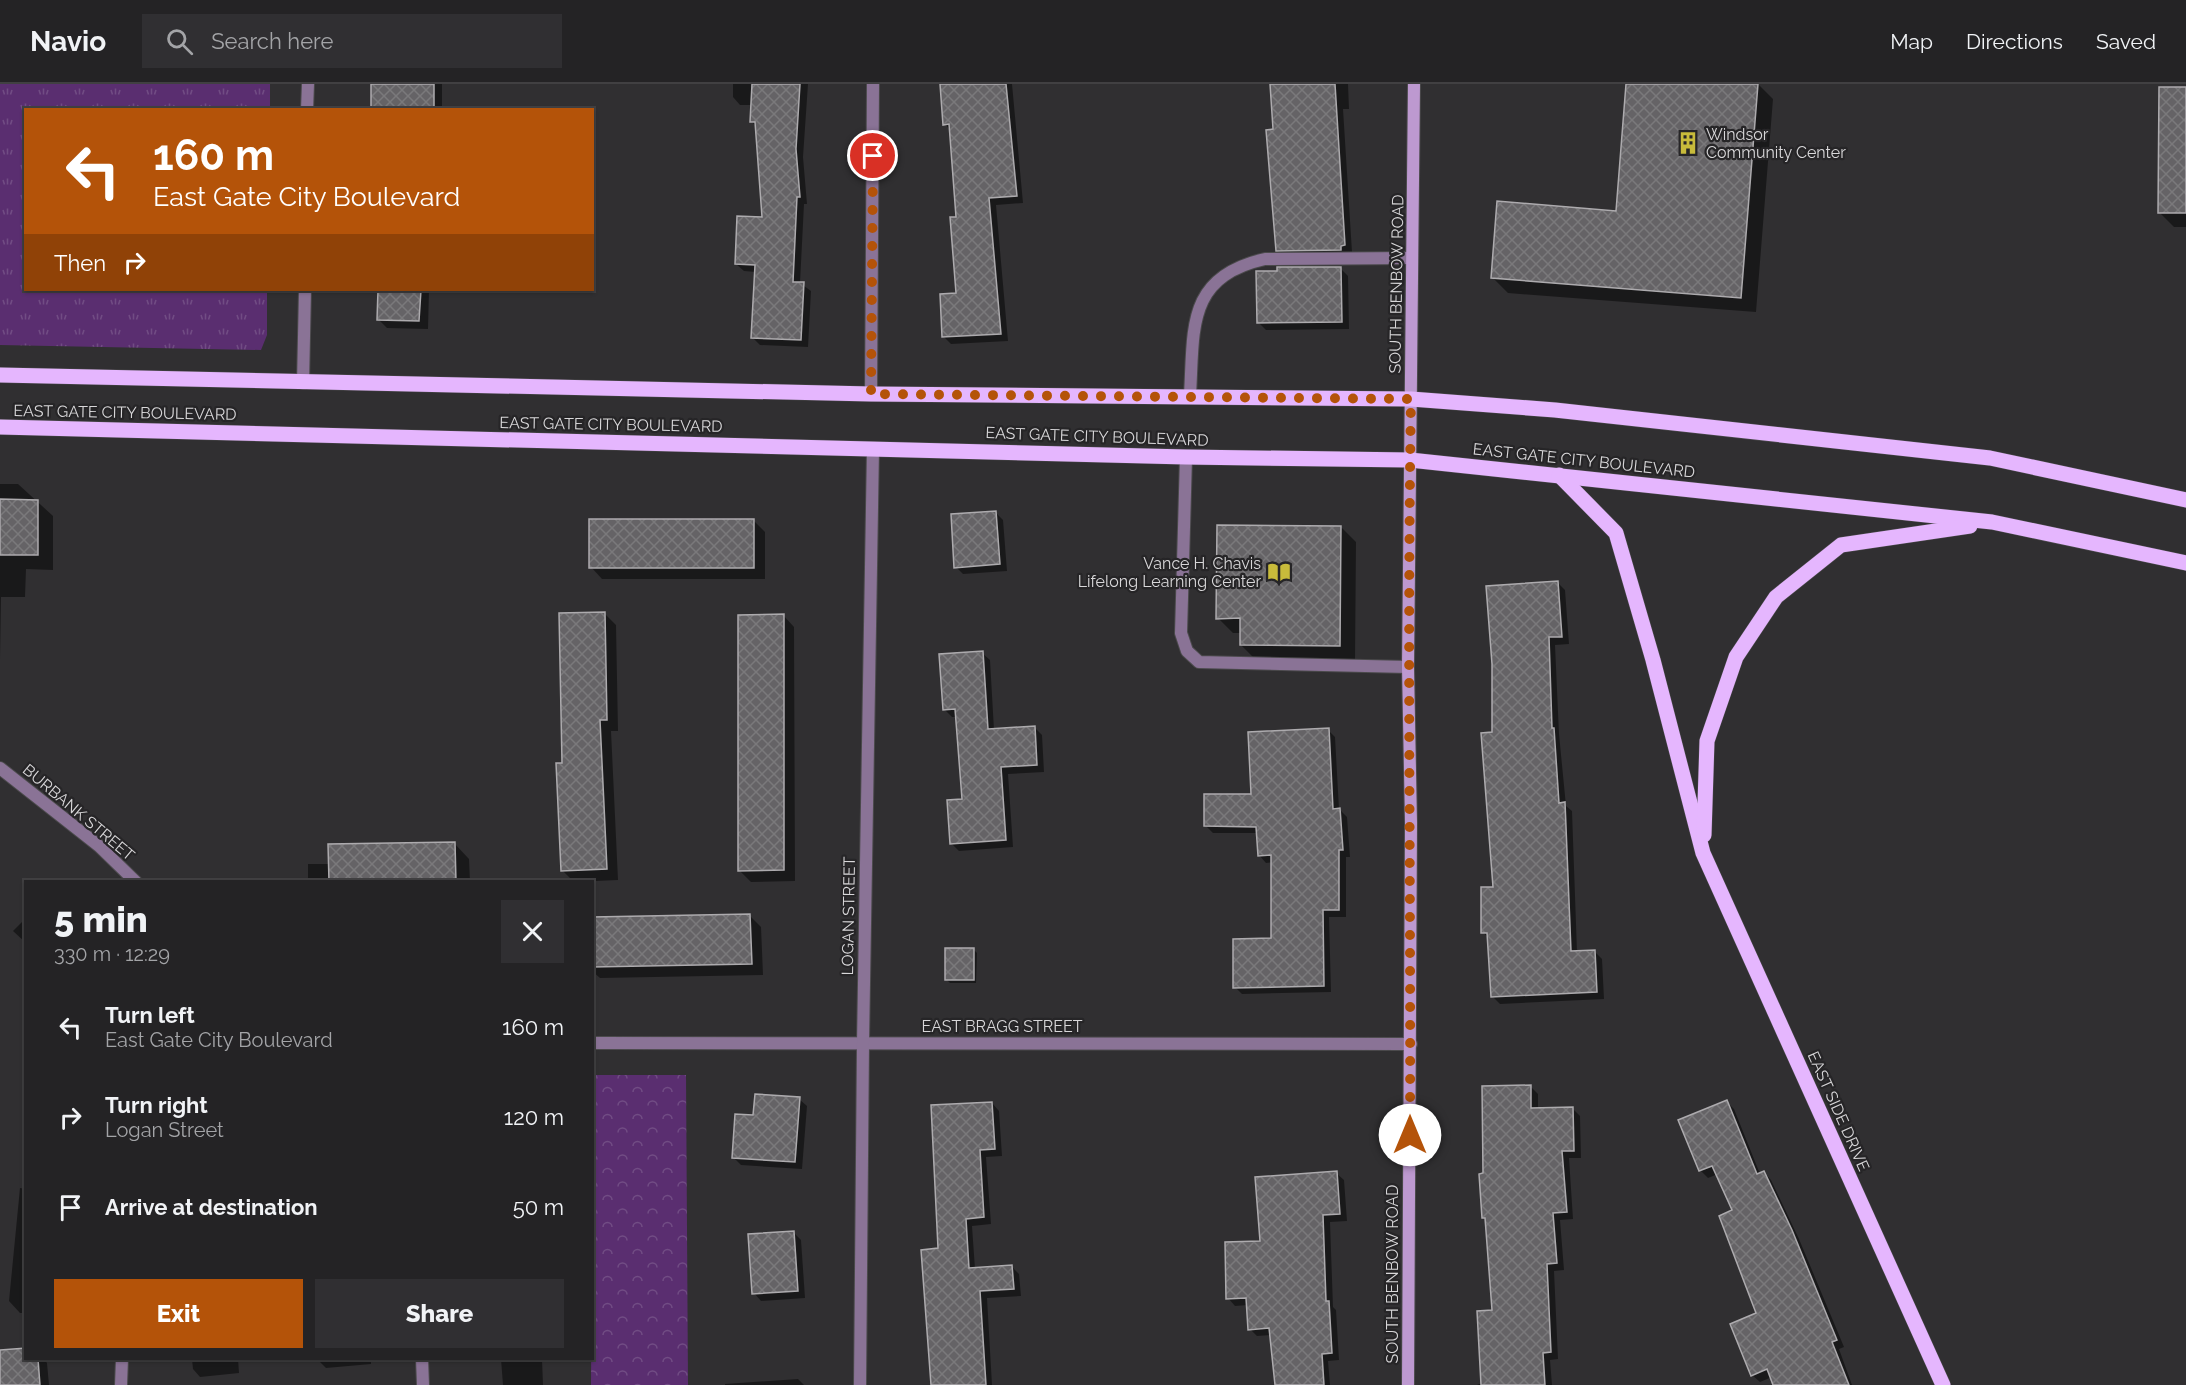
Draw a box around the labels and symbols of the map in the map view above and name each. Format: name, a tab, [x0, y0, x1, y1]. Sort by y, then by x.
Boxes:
place label: Windsor Community Center	[1706, 125, 1846, 162]
pin	[847, 130, 898, 181]
building icon: Windsor Community Center	[1675, 130, 1701, 156]
street label: SOUTH BENBOW ROAD	[1385, 194, 1408, 374]
street label: EAST GATE CITY BOULEVARD	[13, 401, 237, 424]
street label: EAST GATE CITY BOULEVARD	[499, 413, 723, 436]
street label: EAST GATE CITY BOULEVARD	[985, 423, 1209, 450]
street label: EAST GATE CITY BOULEVARD	[1472, 439, 1696, 482]
place label: Vance H. Chavis Lifelong Learning Center	[1078, 554, 1261, 591]
library icon: Vance H. Chavis Lifelong Learning Center	[1266, 559, 1292, 585]
street label: BURBANK STREET	[19, 760, 139, 865]
street label: LOGAN STREET	[838, 856, 859, 976]
street label: EAST BRAGG STREET	[921, 1017, 1083, 1036]
street label: EAST SIDE DRIVE	[1804, 1048, 1874, 1174]
position arrow	[1378, 1103, 1442, 1167]
street label: SOUTH BENBOW ROAD	[1383, 1184, 1402, 1364]

